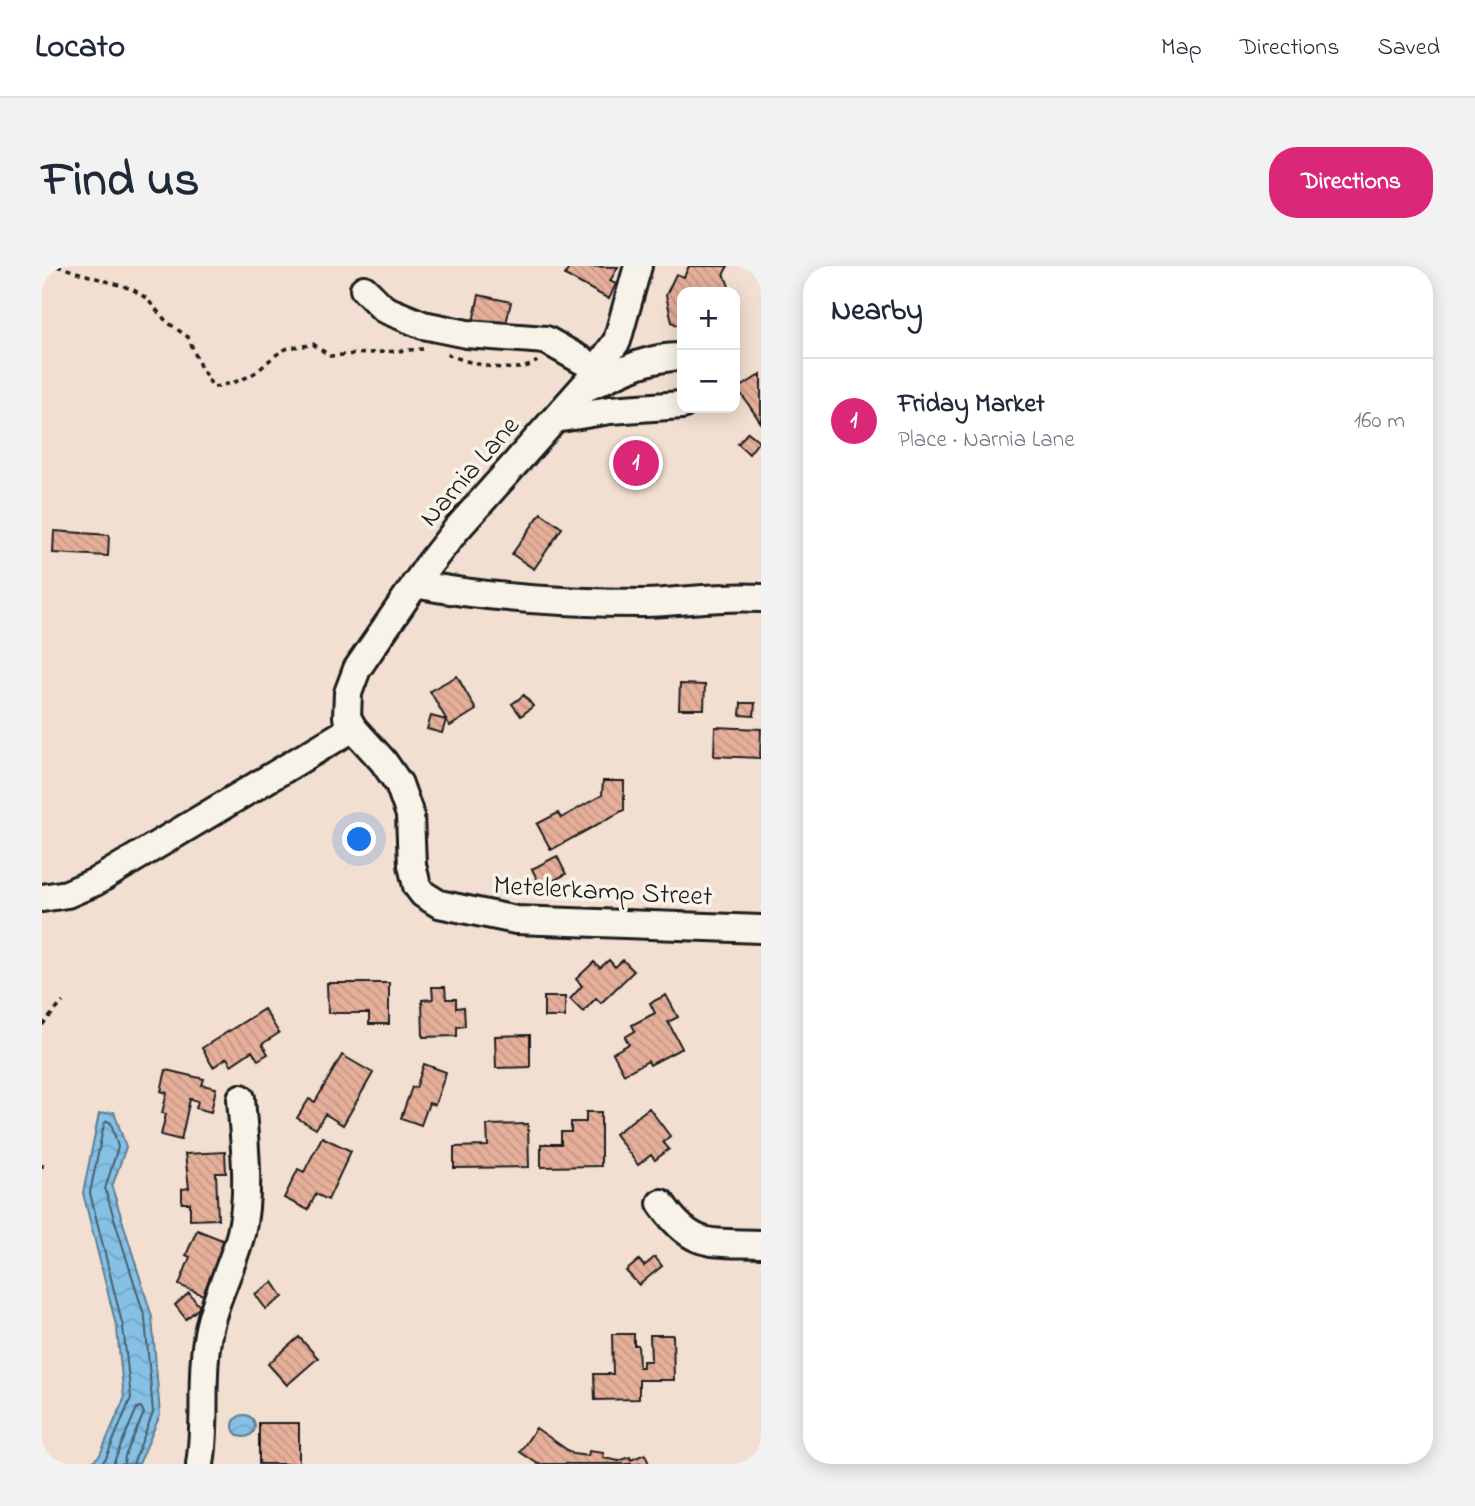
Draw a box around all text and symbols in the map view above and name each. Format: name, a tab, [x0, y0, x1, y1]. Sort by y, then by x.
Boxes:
text: Locato	[35, 24, 125, 72]
text: Map	[1161, 31, 1202, 66]
text: Directions	[1240, 31, 1339, 66]
text: Saved	[1377, 31, 1440, 66]
text: Find us	[42, 146, 199, 218]
button: Directions	[1269, 147, 1433, 218]
map controls	[677, 287, 740, 413]
button: +	[677, 287, 740, 350]
text: Nearby	[831, 290, 923, 334]
button: −	[677, 350, 740, 413]
text: Friday Market	[898, 386, 1045, 424]
text: 1	[850, 405, 858, 438]
text: 160 m	[1354, 405, 1405, 438]
street label: Narnia Lane	[411, 407, 531, 537]
text: Place · Narnia Lane	[898, 424, 1074, 457]
pin: 1	[613, 437, 659, 489]
your location	[342, 822, 376, 856]
street label: Metelerkamp Street	[492, 866, 713, 919]

